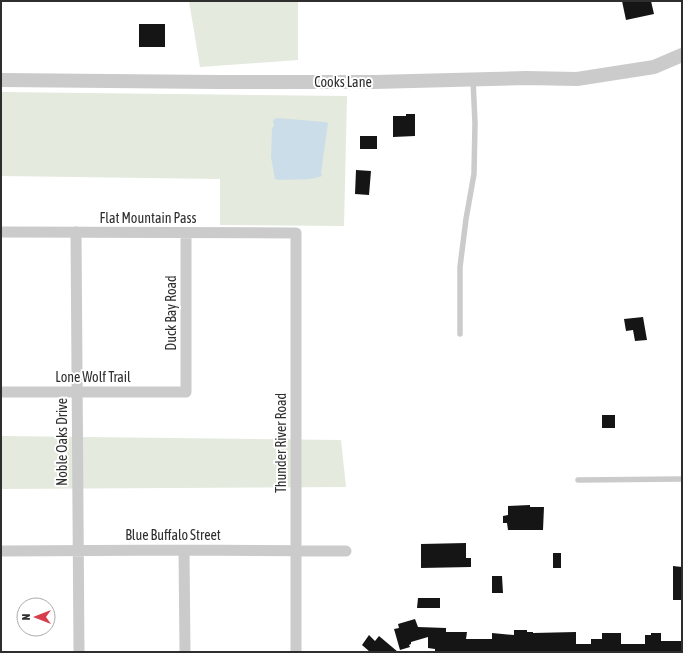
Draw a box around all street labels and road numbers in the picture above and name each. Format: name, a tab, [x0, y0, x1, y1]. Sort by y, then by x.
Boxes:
street label: Cooks Lane	[314, 74, 372, 90]
street label: Flat Mountain Pass	[100, 210, 196, 226]
street label: Duck Bay Road	[163, 275, 179, 351]
street label: Lone Wolf Trail	[55, 369, 131, 385]
street label: Thunder River Road	[273, 393, 289, 493]
street label: Noble Oaks Drive	[54, 398, 70, 486]
street label: Blue Buffalo Street	[125, 527, 221, 543]

